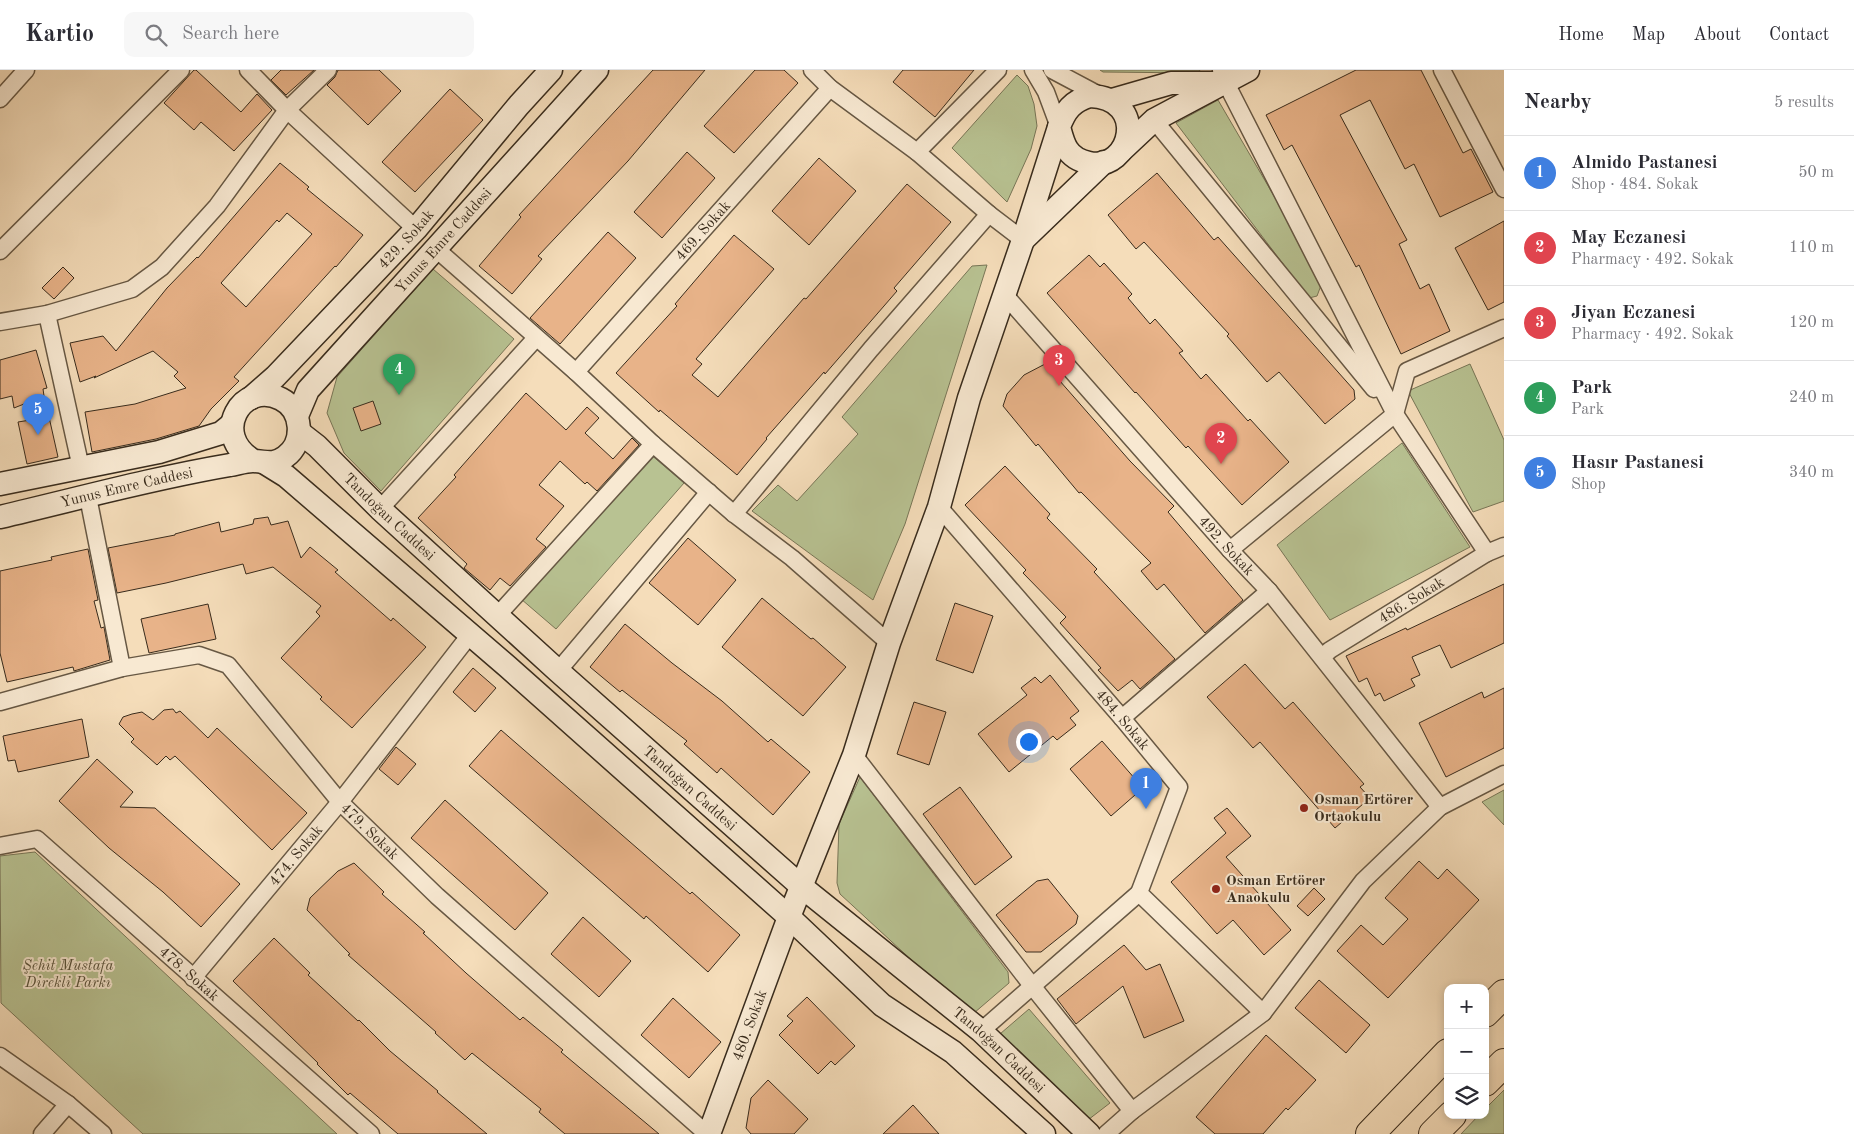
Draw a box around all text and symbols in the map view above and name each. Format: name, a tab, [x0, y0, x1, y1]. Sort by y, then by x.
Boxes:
search box	[124, 12, 474, 57]
icon: search	[142, 21, 170, 49]
text: Kartio	[25, 23, 94, 47]
text: Search here	[182, 25, 279, 44]
text: Home	[1558, 26, 1604, 44]
text: Map	[1632, 26, 1665, 44]
text: About	[1693, 26, 1741, 44]
text: Contact	[1769, 26, 1829, 44]
text: Nearby	[1524, 92, 1592, 113]
text: 5 results	[1774, 95, 1834, 111]
text: Almido Pastanesi	[1571, 154, 1717, 173]
text: 1	[1535, 165, 1545, 181]
text: 50 m	[1798, 165, 1834, 181]
text: Shop · 484. Sokak	[1571, 177, 1699, 193]
street label: Yunus Emre Caddesi	[393, 186, 495, 297]
street label: 469. Sokak	[673, 199, 734, 264]
street label: 429. Sokak	[376, 207, 438, 272]
text: May Eczanesi	[1571, 229, 1686, 248]
text: 2	[1535, 240, 1545, 256]
text: 110 m	[1789, 240, 1834, 256]
text: Pharmacy · 492. Sokak	[1571, 252, 1734, 268]
text: Jiyan Eczanesi	[1571, 304, 1695, 323]
text: 3	[1535, 315, 1545, 331]
text: 120 m	[1789, 315, 1834, 331]
text: Pharmacy · 492. Sokak	[1571, 327, 1734, 343]
pin: 3	[1043, 345, 1075, 386]
pin: 4	[383, 354, 415, 395]
text: Park	[1571, 379, 1612, 398]
text: 4	[1535, 390, 1545, 406]
text: 240 m	[1789, 390, 1834, 406]
pin: 5	[22, 394, 54, 435]
text: Park	[1571, 402, 1604, 418]
pin: 2	[1205, 423, 1237, 464]
text: Hasır Pastanesi	[1571, 454, 1704, 473]
text: 5	[1535, 465, 1545, 481]
text: 340 m	[1789, 465, 1834, 481]
street label: Yunus Emre Caddesi	[59, 466, 194, 511]
street label: Tandoğan Caddesi	[340, 471, 437, 564]
text: Shop	[1571, 477, 1606, 493]
street label: 492. Sokak	[1195, 514, 1256, 579]
street label: 486. Sokak	[1376, 575, 1448, 627]
street label: 484. Sokak	[1092, 687, 1151, 754]
your location	[1016, 729, 1042, 755]
street label: Tandoğan Caddesi	[639, 744, 739, 834]
pin: 1	[1130, 768, 1162, 809]
place label: Osman Ertörer Ortaokulu	[1314, 793, 1414, 825]
street label: 479. Sokak	[337, 801, 401, 863]
marker: Osman Ertörer Ortaokulu	[1298, 802, 1310, 814]
street label: 474. Sokak	[267, 823, 326, 889]
place label: Osman Ertörer Anaokulu	[1226, 874, 1326, 906]
marker: Osman Ertörer Anaokulu	[1210, 883, 1222, 895]
street label: 478. Sokak	[156, 945, 221, 1005]
park label: Şehit Mustafa Direkli Parkı	[22, 959, 114, 991]
map controls	[1444, 984, 1489, 1119]
button: +	[1444, 984, 1489, 1029]
street label: 480. Sokak	[731, 988, 770, 1063]
street label: Tandoğan Caddesi	[949, 1005, 1047, 1096]
button: −	[1444, 1029, 1489, 1074]
button: layers	[1444, 1074, 1489, 1119]

